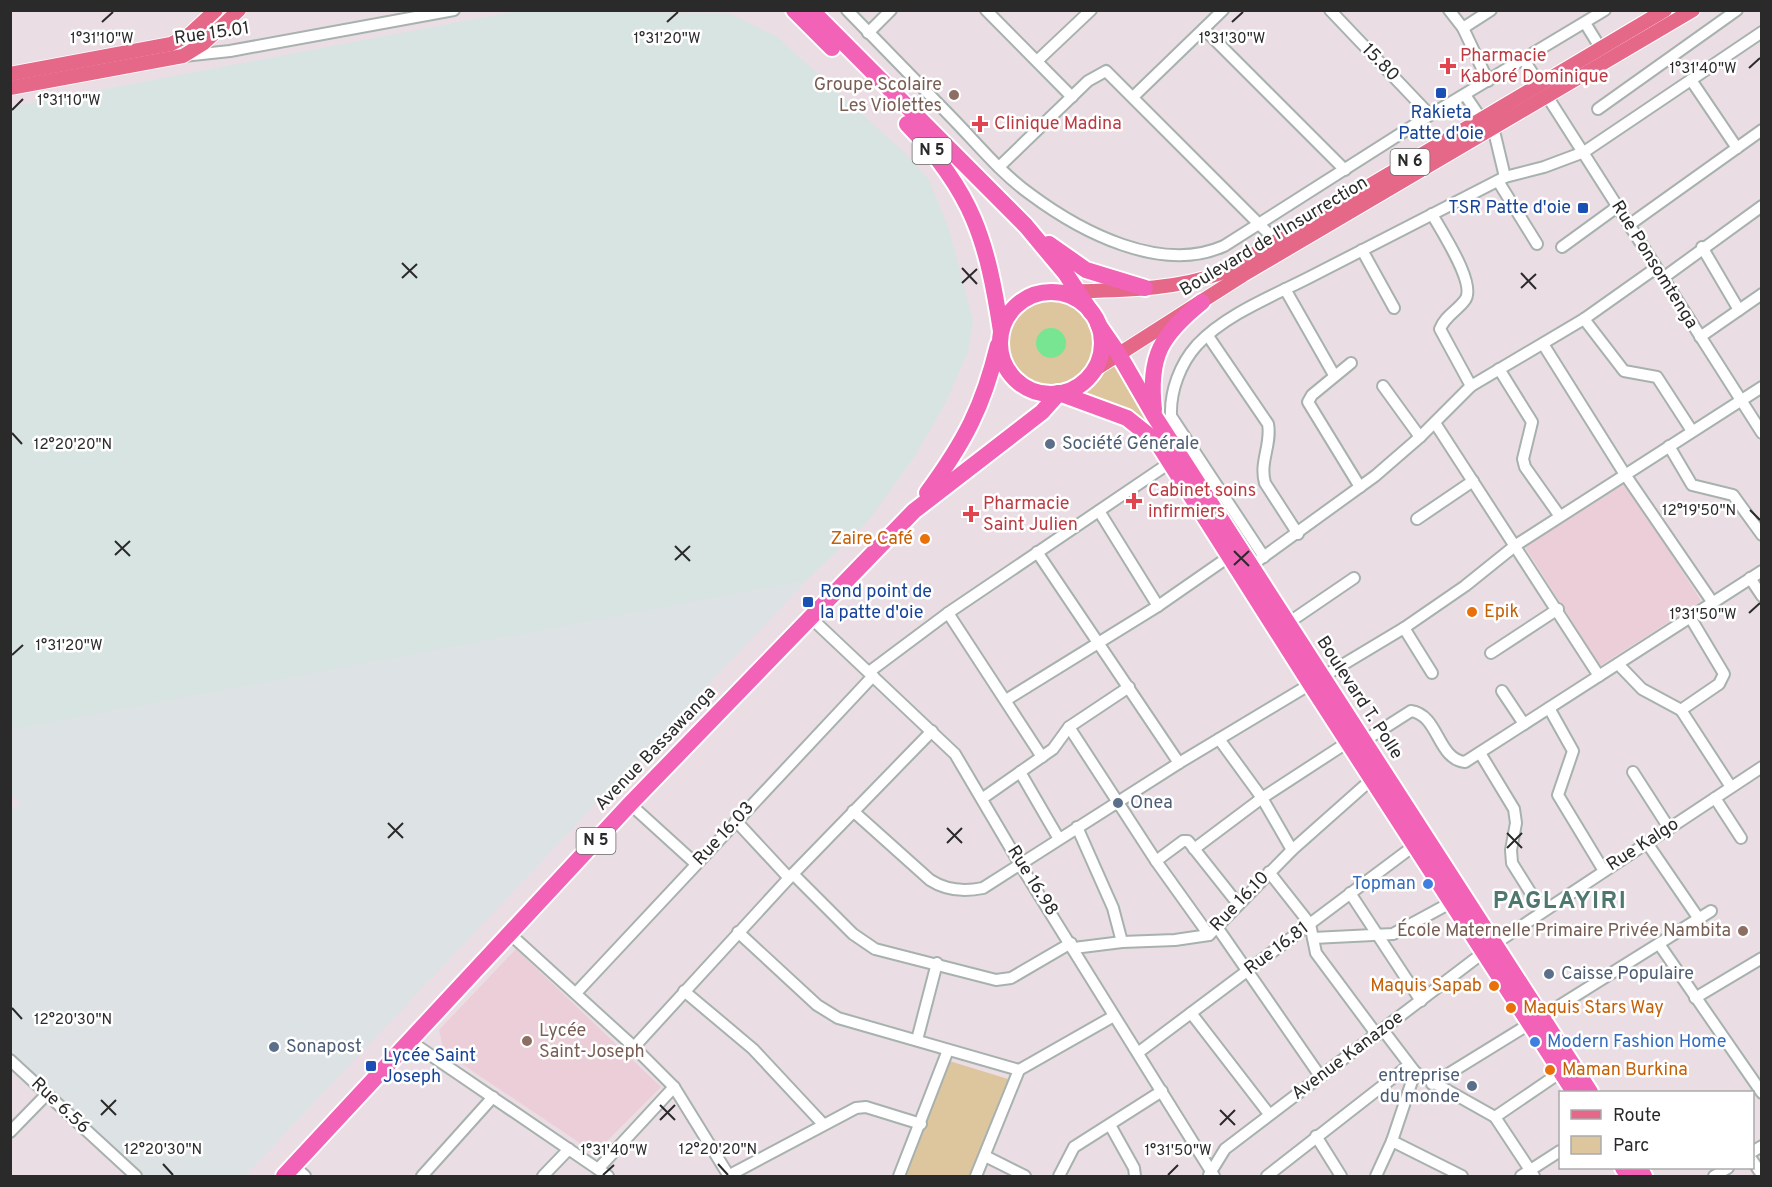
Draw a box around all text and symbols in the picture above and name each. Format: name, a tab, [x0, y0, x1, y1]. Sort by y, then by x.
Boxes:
street label: Rue 15.01	[173, 17, 251, 51]
text: 1°31'10"W	[70, 30, 134, 49]
text: 1°31'20"W	[634, 30, 701, 49]
text: 1°31'30"W	[1199, 30, 1265, 49]
street label: 15.80	[1356, 39, 1404, 87]
place label: Pharmacie Kaboré Dominique	[1460, 45, 1608, 89]
marker: Pharmacie Kaboré Dominique	[1441, 59, 1455, 73]
text: 1°31'40"W	[1669, 60, 1737, 79]
place label: Groupe Scolaire Les Violettes	[814, 74, 942, 118]
marker: Rakieta Patte d'oie	[1434, 86, 1448, 100]
marker: Groupe Scolaire Les Violettes	[947, 88, 961, 102]
text: 1°31'10"W	[37, 92, 101, 111]
place label: Rakieta Patte d'oie	[1398, 102, 1484, 146]
place label: Clinique Madina	[994, 113, 1122, 136]
marker: Clinique Madina	[971, 115, 989, 133]
road number: N 5	[912, 138, 952, 164]
road number: N 6	[1390, 149, 1430, 175]
street label: Boulevard de l'Insurrection	[1176, 172, 1372, 302]
place label: TSR Patte d'oie	[1448, 197, 1571, 220]
street label: Rue Ponsomtenga	[1605, 197, 1703, 333]
marker: TSR Patte d'oie	[1576, 201, 1590, 215]
place label: Société Générale	[1062, 433, 1199, 456]
text: 12°20'20"N	[34, 436, 112, 455]
marker: Société Générale	[1043, 437, 1057, 451]
place label: Cabinet soins infirmiers	[1148, 480, 1256, 524]
marker: Cabinet soins infirmiers	[1125, 492, 1143, 510]
place label: Pharmacie Saint Julien	[983, 493, 1078, 537]
text: 12°19'50"N	[1662, 502, 1736, 521]
marker: Pharmacie Saint Julien	[964, 507, 978, 521]
place label: Zaire Café	[830, 528, 913, 551]
marker: Zaire Café	[918, 532, 932, 546]
place label: Rond point de la patte d'oie	[820, 581, 932, 625]
marker: Rond point de la patte d'oie	[801, 595, 815, 609]
place label: Epik	[1484, 601, 1519, 624]
marker: Epik	[1465, 605, 1479, 619]
text: 1°31'50"W	[1669, 606, 1737, 625]
street label: Boulevard T. Polle	[1311, 632, 1407, 764]
text: 1°31'20"W	[36, 637, 103, 656]
street label: Avenue Bassawanga	[591, 682, 721, 816]
place label: Onea	[1130, 792, 1173, 815]
marker: Onea	[1111, 796, 1125, 810]
street label: Rue 16.03	[688, 797, 760, 871]
street label: Rue Kalgo	[1603, 813, 1683, 877]
road number: N 5	[576, 828, 616, 854]
street label: Rue 16.98	[1001, 841, 1063, 921]
street label: Rue 16.10	[1206, 867, 1274, 937]
place label: Topman	[1352, 873, 1416, 896]
marker: Topman	[1421, 877, 1435, 891]
district label: PAGLAYIRI	[1493, 887, 1627, 917]
street label: Rue 16.81	[1240, 917, 1314, 981]
place label: École Maternelle Primaire Privée Nambita	[1397, 918, 1731, 943]
marker: École Maternelle Primaire Privée Nambita	[1736, 924, 1750, 938]
place label: Caisse Populaire	[1561, 963, 1694, 986]
marker: Caisse Populaire	[1542, 967, 1556, 981]
place label: Maquis Sapab	[1370, 975, 1482, 998]
marker: Maquis Sapab	[1487, 979, 1501, 993]
place label: Maquis Stars Way	[1523, 997, 1664, 1020]
marker: Maquis Stars Way	[1504, 1001, 1518, 1015]
street label: Avenue Kanazoe	[1287, 1006, 1409, 1106]
text: 12°20'30"N	[34, 1011, 112, 1030]
place label: Lycée Saint-Joseph	[539, 1020, 645, 1064]
place label: Modern Fashion Home	[1547, 1031, 1727, 1054]
marker: Lycée Saint-Joseph	[520, 1034, 534, 1048]
marker: Modern Fashion Home	[1528, 1035, 1542, 1049]
place label: Sonapost	[286, 1036, 362, 1059]
marker: Sonapost	[267, 1040, 281, 1054]
place label: Lycée Saint Joseph	[383, 1045, 476, 1089]
marker: Lycée Saint Joseph	[364, 1059, 378, 1073]
place label: Maman Burkina	[1562, 1059, 1688, 1082]
marker: Maman Burkina	[1543, 1063, 1557, 1077]
place label: entreprise du monde	[1378, 1065, 1460, 1109]
street label: Rue 6.56	[26, 1073, 94, 1139]
marker: entreprise du monde	[1465, 1079, 1479, 1093]
legend	[1559, 1091, 1754, 1169]
text: Route	[1613, 1105, 1661, 1128]
text: Parc	[1613, 1135, 1649, 1158]
text: 12°20'30"N	[124, 1141, 202, 1160]
text: 12°20'20"N	[679, 1141, 757, 1160]
text: 1°31'40"W	[580, 1142, 648, 1161]
text: 1°31'50"W	[1144, 1142, 1212, 1161]

